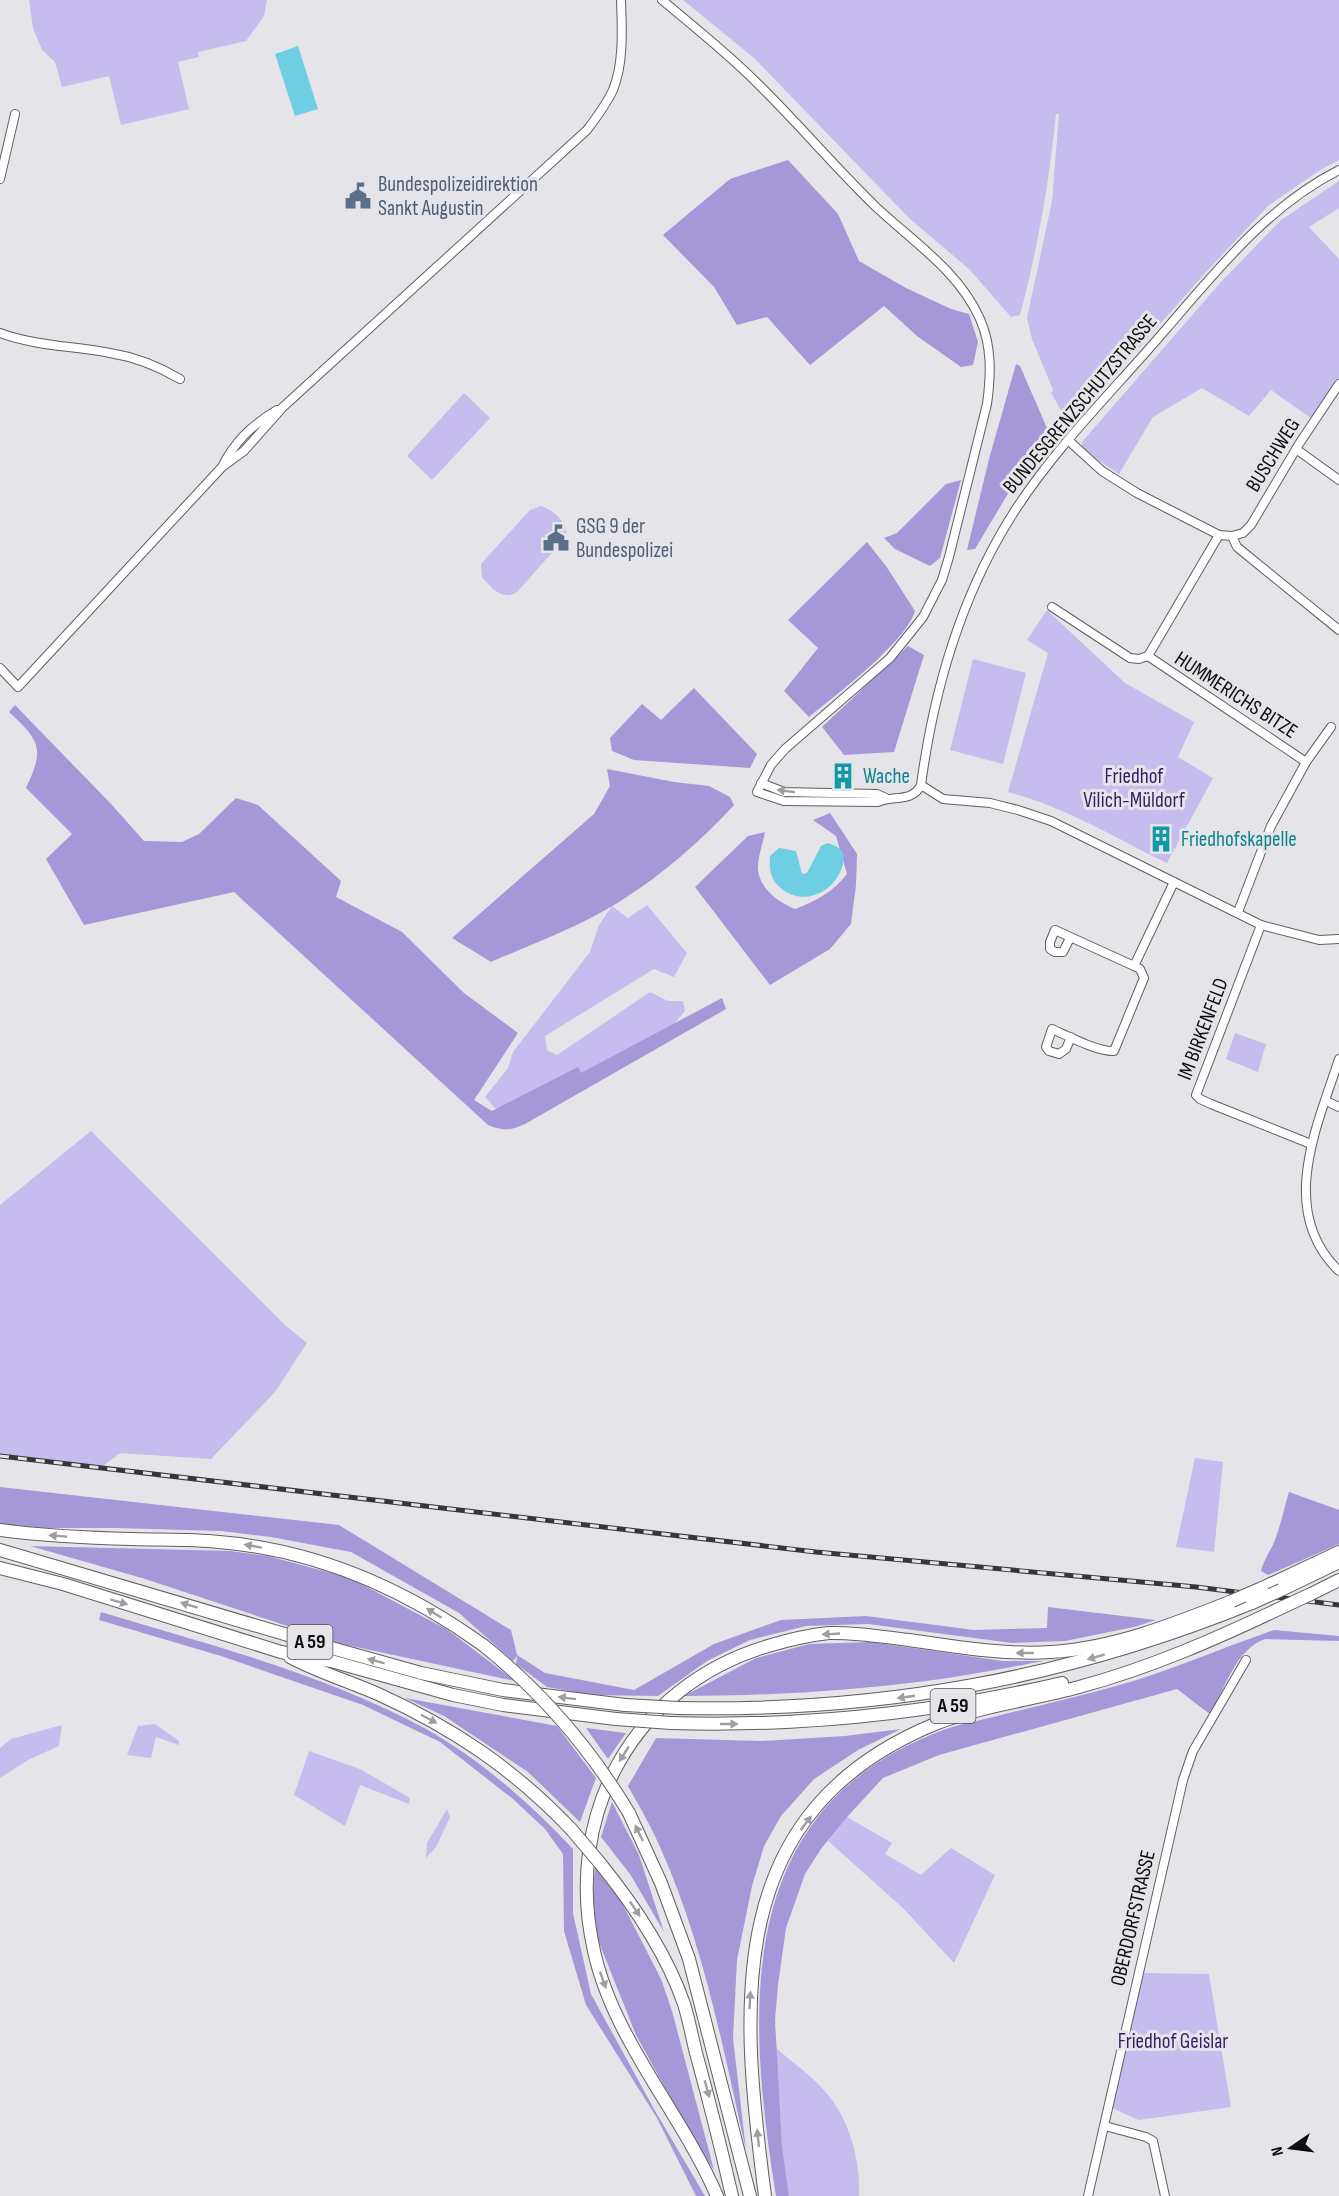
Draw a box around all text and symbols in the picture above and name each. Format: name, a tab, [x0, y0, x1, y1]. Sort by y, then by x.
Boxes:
place label: Bundespolizeidirektion Sankt Augustin	[378, 172, 538, 221]
public building icon: Bundespolizeidirektion Sankt Augustin	[343, 181, 373, 211]
street label: BUNDESGRENZSCHUTZSTRASSE	[998, 309, 1162, 499]
street label: BUSCHWEG	[1241, 414, 1305, 496]
place label: GSG 9 der Bundespolizei	[576, 514, 673, 563]
public building icon: GSG 9 der Bundespolizei	[541, 523, 571, 553]
street label: HUMMERICHS BITZE	[1170, 646, 1302, 744]
building icon: Wache	[828, 761, 858, 791]
place label: Wache	[863, 764, 910, 789]
park label: Friedhof Vilich-Müldorf	[1083, 764, 1186, 813]
one-way arrow	[776, 786, 795, 795]
building icon: Friedhofskapelle	[1146, 824, 1176, 854]
place label: Friedhofskapelle	[1181, 827, 1297, 852]
street label: IM BIRKENFELD	[1172, 975, 1234, 1083]
one-way arrow	[48, 1531, 67, 1541]
one-way arrow	[243, 1541, 262, 1550]
one-way arrow	[110, 1597, 128, 1607]
one-way arrow	[180, 1600, 198, 1609]
one-way arrow	[427, 1607, 443, 1619]
road number: A 59	[288, 1625, 332, 1659]
one-way arrow	[821, 1629, 840, 1639]
one-way arrow	[1015, 1648, 1034, 1658]
one-way arrow	[1087, 1653, 1105, 1662]
one-way arrow	[367, 1655, 385, 1665]
road number: A 59	[930, 1689, 976, 1723]
one-way arrow	[896, 1692, 915, 1702]
one-way arrow	[558, 1693, 577, 1702]
one-way arrow	[421, 1714, 438, 1724]
one-way arrow	[720, 1719, 739, 1729]
one-way arrow	[618, 1746, 629, 1762]
one-way arrow	[799, 1815, 811, 1830]
one-way arrow	[634, 1825, 643, 1842]
street label: OBERDORFSTRASSE	[1105, 1848, 1161, 1988]
one-way arrow	[629, 1901, 640, 1917]
one-way arrow	[599, 1972, 609, 1990]
one-way arrow	[746, 1990, 755, 2009]
park label: Friedhof Geislar	[1118, 2029, 1228, 2054]
one-way arrow	[702, 2079, 712, 2098]
north arrow	[1261, 2118, 1321, 2178]
one-way arrow	[753, 2128, 763, 2147]
text: N	[1268, 2145, 1288, 2158]

